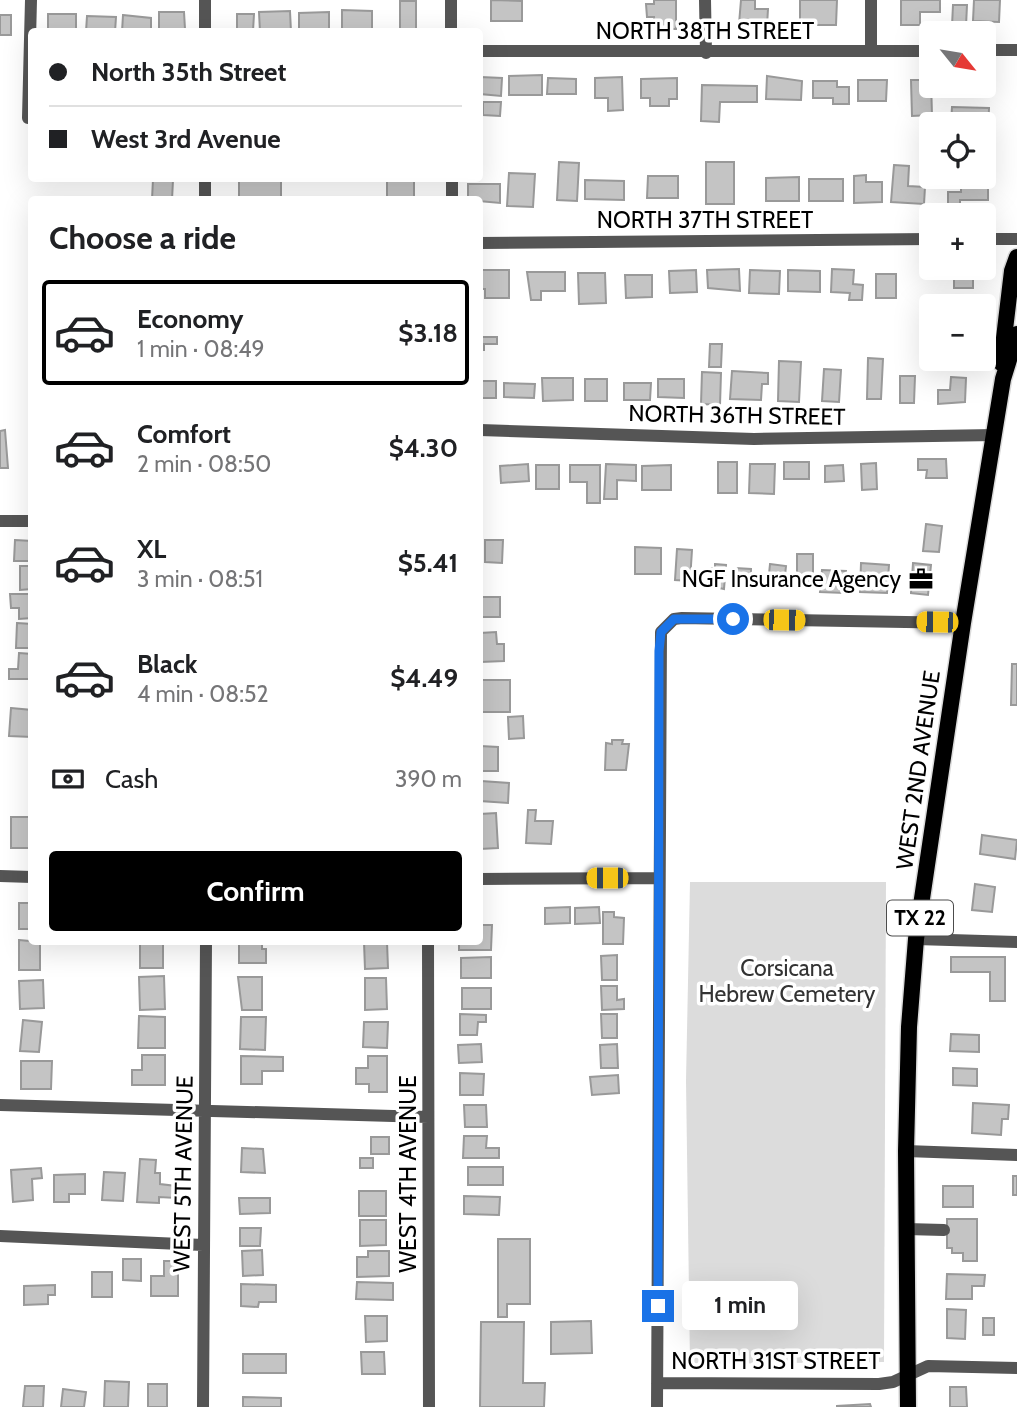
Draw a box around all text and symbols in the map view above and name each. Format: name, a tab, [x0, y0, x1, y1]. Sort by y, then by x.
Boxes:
street label: NORTH 38TH STREET	[596, 17, 814, 45]
north arrow	[919, 21, 996, 98]
map controls	[919, 21, 996, 371]
text: North 35th Street	[91, 56, 286, 88]
button: locate	[919, 112, 996, 189]
text: West 3rd Avenue	[91, 123, 281, 155]
button: +	[919, 203, 996, 280]
street label: NORTH 37TH STREET	[597, 206, 813, 234]
text: Choose a ride	[49, 218, 236, 257]
button: −	[919, 294, 996, 371]
icon: car	[53, 301, 116, 364]
text: Economy	[137, 303, 243, 335]
text: $3.18	[398, 317, 458, 349]
text: 1 min · 08:49	[137, 335, 265, 363]
street label: NORTH 36TH STREET	[628, 399, 846, 431]
icon: car	[53, 416, 116, 479]
text: Comfort	[137, 418, 231, 450]
text: $4.30	[389, 432, 458, 464]
text: 2 min · 08:50	[137, 450, 271, 478]
icon: car	[53, 531, 116, 594]
text: XL	[137, 533, 166, 565]
text: $5.41	[398, 547, 458, 579]
text: 3 min · 08:51	[137, 565, 263, 593]
place label: NGF Insurance Agency	[682, 565, 901, 593]
office icon: NGF Insurance Agency	[907, 565, 935, 593]
route start	[717, 603, 749, 635]
car	[763, 609, 806, 631]
car	[916, 611, 959, 633]
icon: car	[53, 646, 116, 709]
text: Black	[137, 648, 197, 680]
text: $4.49	[390, 662, 458, 694]
street label: WEST 2ND AVENUE	[890, 669, 946, 871]
text: 4 min · 08:52	[137, 680, 268, 708]
icon: cash	[49, 760, 87, 798]
text: Cash	[105, 763, 158, 795]
text: 390 m	[395, 765, 462, 793]
button: Confirm	[49, 851, 462, 931]
car	[587, 868, 629, 889]
road number: TX 22	[887, 900, 953, 936]
park label: Corsicana Hebrew Cemetery	[699, 954, 876, 1008]
street label: WEST 5TH AVENUE	[167, 1075, 199, 1273]
street label: WEST 4TH AVENUE	[394, 1075, 422, 1273]
callout: 1 min	[682, 1282, 798, 1330]
route end	[642, 1290, 674, 1322]
text: 1 min	[714, 1291, 766, 1319]
street label: NORTH 31ST STREET	[671, 1347, 881, 1375]

